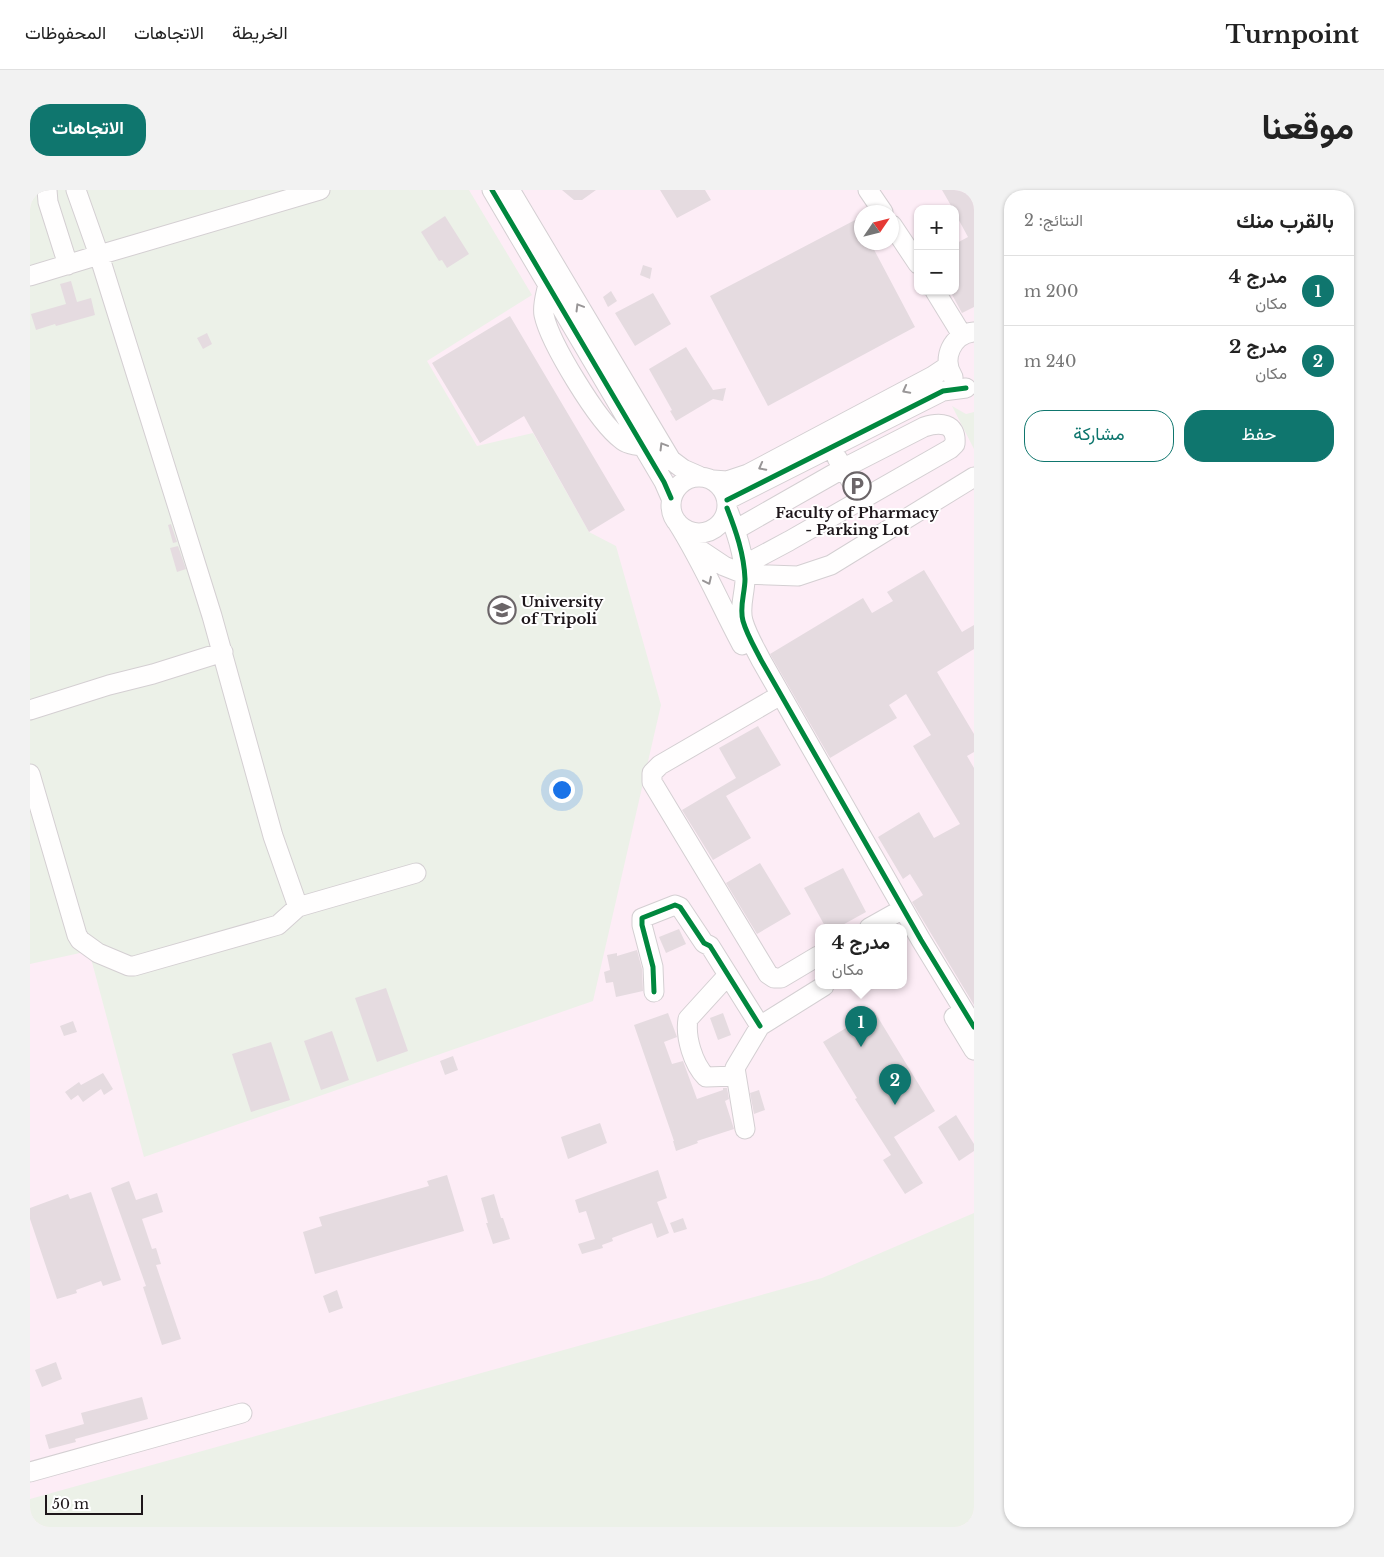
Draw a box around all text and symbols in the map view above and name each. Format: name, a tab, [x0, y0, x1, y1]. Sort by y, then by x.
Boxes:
text: Turnpoint	[1226, 20, 1359, 49]
text: المحفوظات	[25, 22, 106, 44]
text: الاتجاهات	[134, 22, 204, 44]
text: الخريطة	[232, 22, 288, 44]
button: الاتجاهات	[30, 104, 146, 156]
text: موقعنا	[1261, 105, 1354, 148]
north arrow	[854, 205, 899, 250]
map controls	[914, 205, 959, 295]
button: +	[914, 205, 959, 250]
text: بالقرب منك	[1236, 208, 1334, 234]
text: النتائج: 2	[1024, 210, 1083, 230]
button: −	[914, 250, 959, 295]
text: مدرج 4	[1229, 265, 1287, 288]
text: 200 m	[1024, 281, 1078, 301]
text: 1	[1315, 281, 1322, 301]
text: مكان	[1255, 293, 1287, 313]
one-way arrow	[576, 303, 586, 312]
text: مدرج 2	[1229, 335, 1287, 358]
text: 240 m	[1024, 351, 1076, 371]
text: 2	[1313, 351, 1323, 371]
text: مكان	[1255, 363, 1287, 383]
one-way arrow	[902, 384, 911, 394]
button: مشاركة	[1024, 410, 1174, 462]
button: حفظ	[1184, 410, 1334, 462]
one-way arrow	[659, 443, 669, 452]
one-way arrow	[759, 461, 768, 471]
parking icon: Faculty of Pharmacy - Parking Lot	[842, 471, 872, 501]
place label: Faculty of Pharmacy - Parking Lot	[775, 503, 939, 539]
one-way arrow	[702, 575, 712, 584]
place label: University of Tripoli	[521, 592, 603, 628]
school or university icon: University of Tripoli	[487, 595, 517, 625]
your location	[549, 777, 575, 803]
popup	[815, 924, 907, 989]
text: مدرج 4	[832, 931, 890, 954]
text: مكان	[832, 959, 864, 979]
pin: 1	[845, 1006, 877, 1047]
pin: 2	[879, 1064, 911, 1105]
scale bar	[45, 1492, 142, 1515]
text: 50 m	[52, 1495, 89, 1513]

